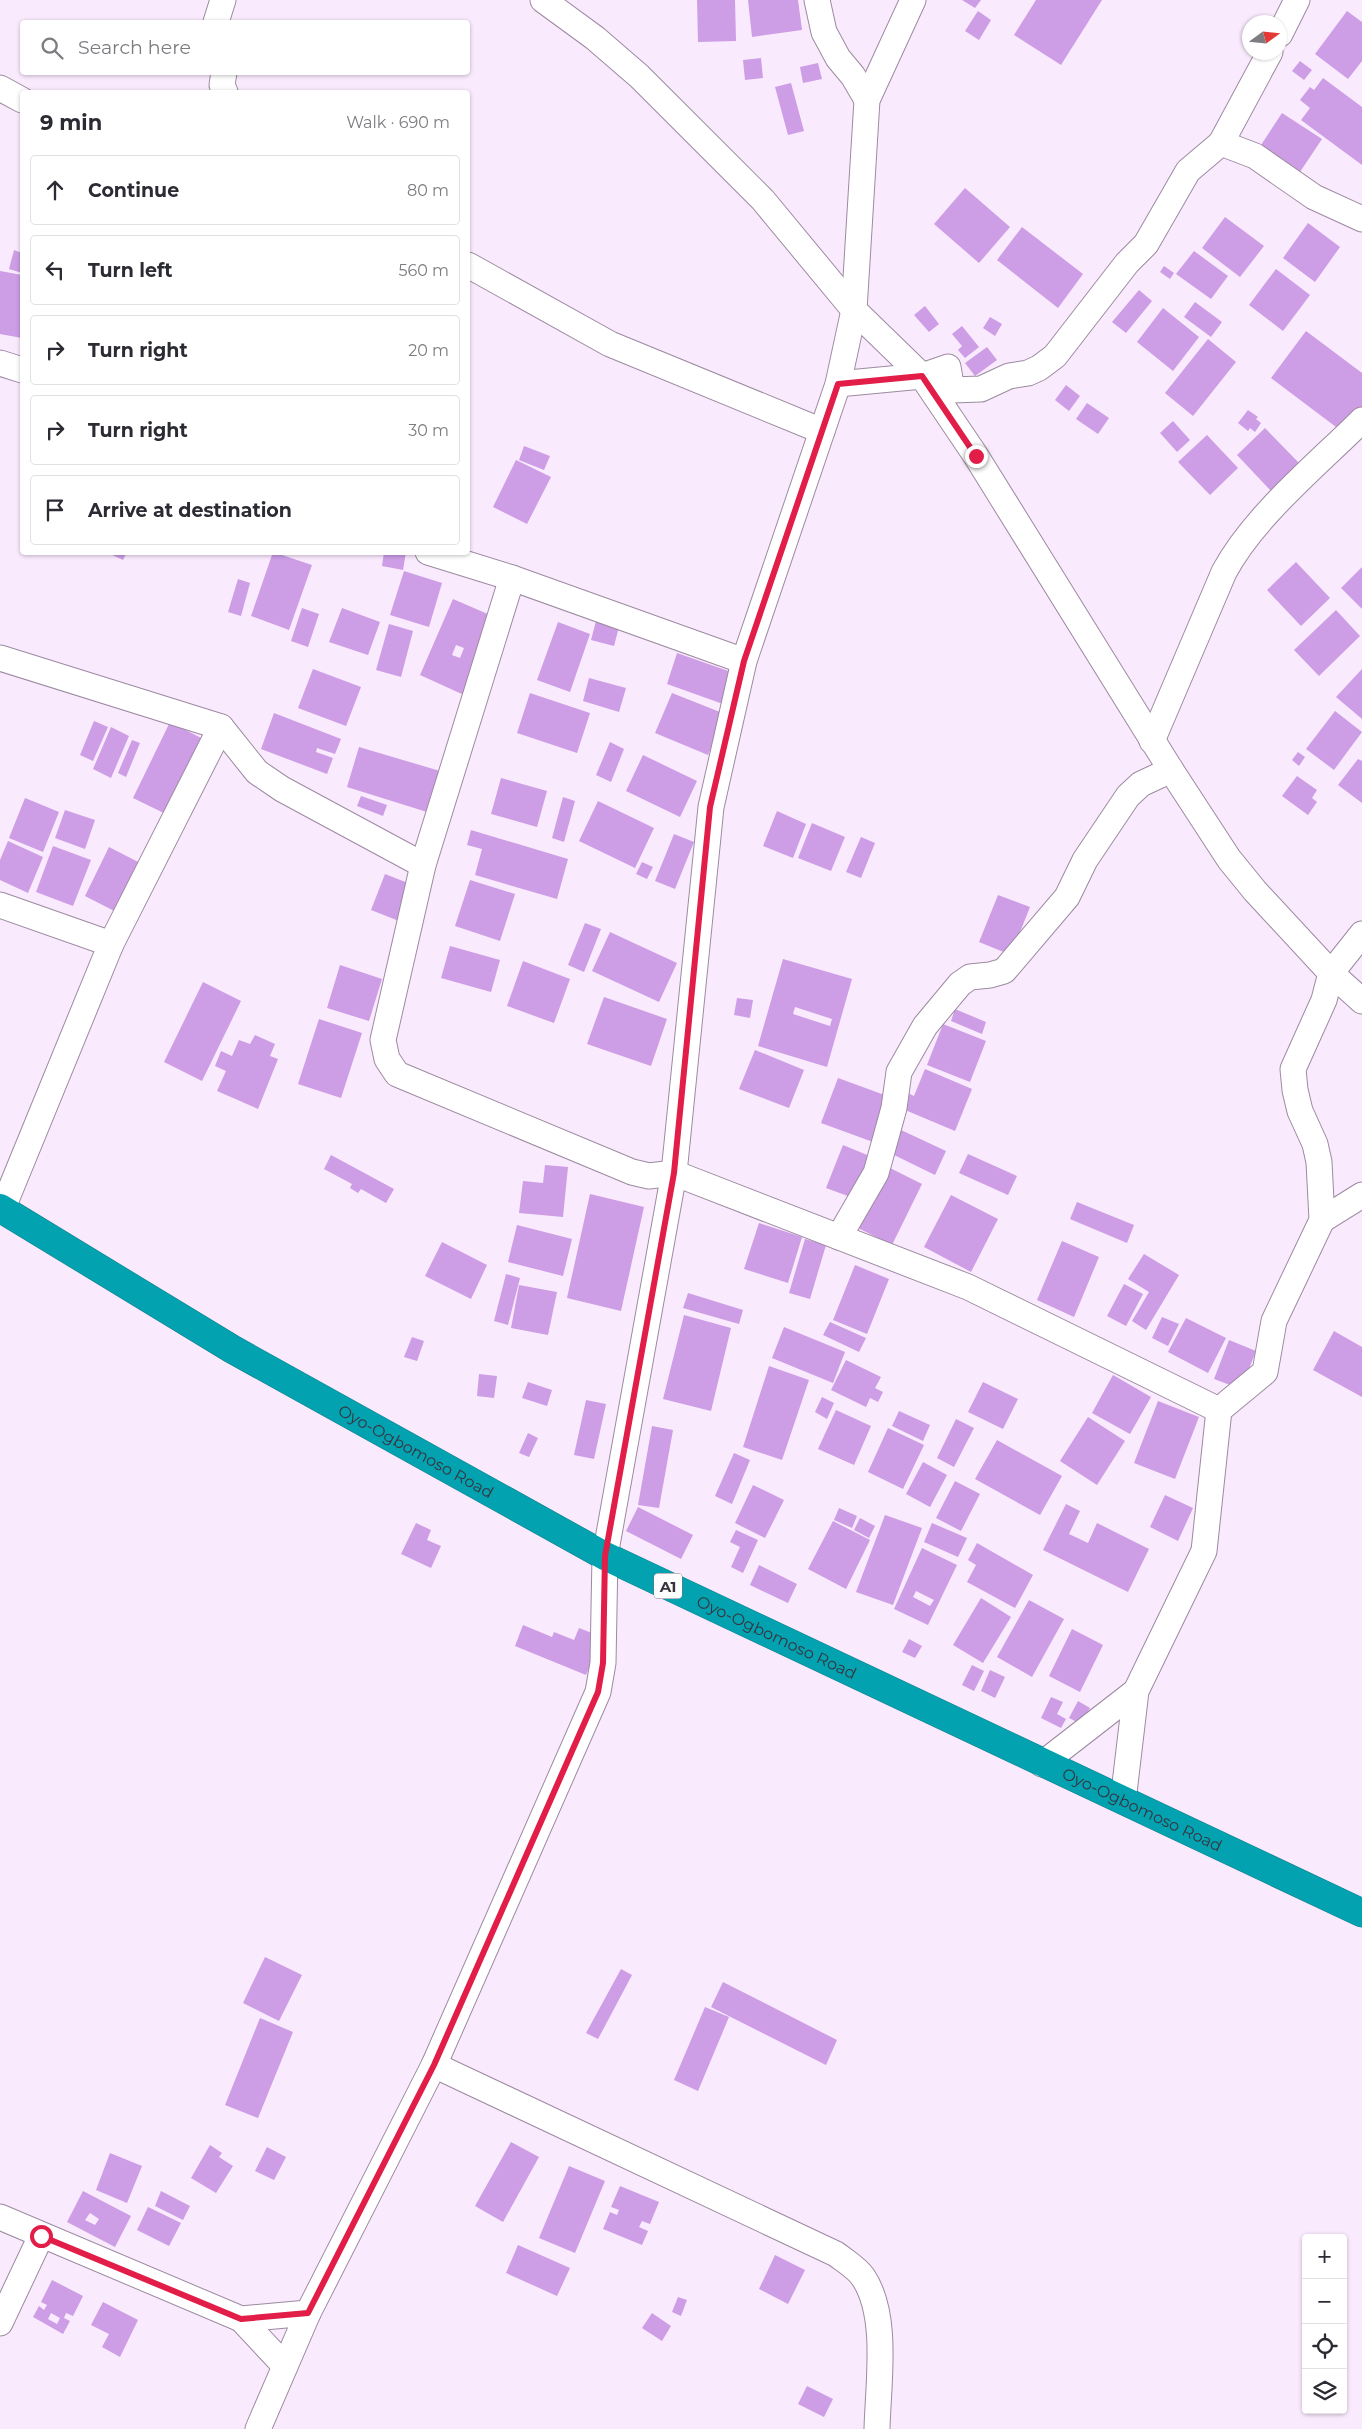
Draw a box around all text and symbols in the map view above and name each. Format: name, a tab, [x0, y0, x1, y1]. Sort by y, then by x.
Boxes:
north arrow	[1242, 15, 1287, 60]
search box	[20, 20, 470, 75]
icon: search	[38, 34, 66, 62]
text: Search here	[78, 36, 191, 59]
text: 9 min	[40, 110, 102, 135]
text: Walk · 690 m	[346, 113, 450, 132]
icon: ahead	[41, 176, 69, 204]
text: Continue	[88, 179, 179, 202]
text: 80 m	[407, 181, 449, 200]
icon: left	[41, 256, 69, 284]
text: Turn left	[88, 259, 173, 282]
text: 560 m	[398, 261, 449, 280]
icon: right	[41, 336, 69, 364]
text: Turn right	[88, 339, 188, 362]
text: 20 m	[408, 341, 449, 360]
icon: right	[41, 416, 69, 444]
text: Turn right	[88, 419, 188, 442]
text: 30 m	[408, 421, 449, 440]
route end	[965, 445, 988, 468]
icon: arrive	[41, 496, 69, 524]
text: Arrive at destination	[88, 499, 292, 522]
street label: Oyo-Ogbomoso Road	[335, 1400, 497, 1502]
road number: A1	[654, 1574, 682, 1598]
street label: Oyo-Ogbomoso Road	[694, 1591, 860, 1683]
street label: Oyo-Ogbomoso Road	[1059, 1764, 1225, 1855]
route start	[30, 2225, 53, 2248]
map controls	[1302, 2234, 1347, 2414]
button: +	[1302, 2234, 1347, 2279]
button: −	[1302, 2279, 1347, 2324]
button: locate	[1302, 2324, 1347, 2369]
button: layers	[1302, 2369, 1347, 2414]

